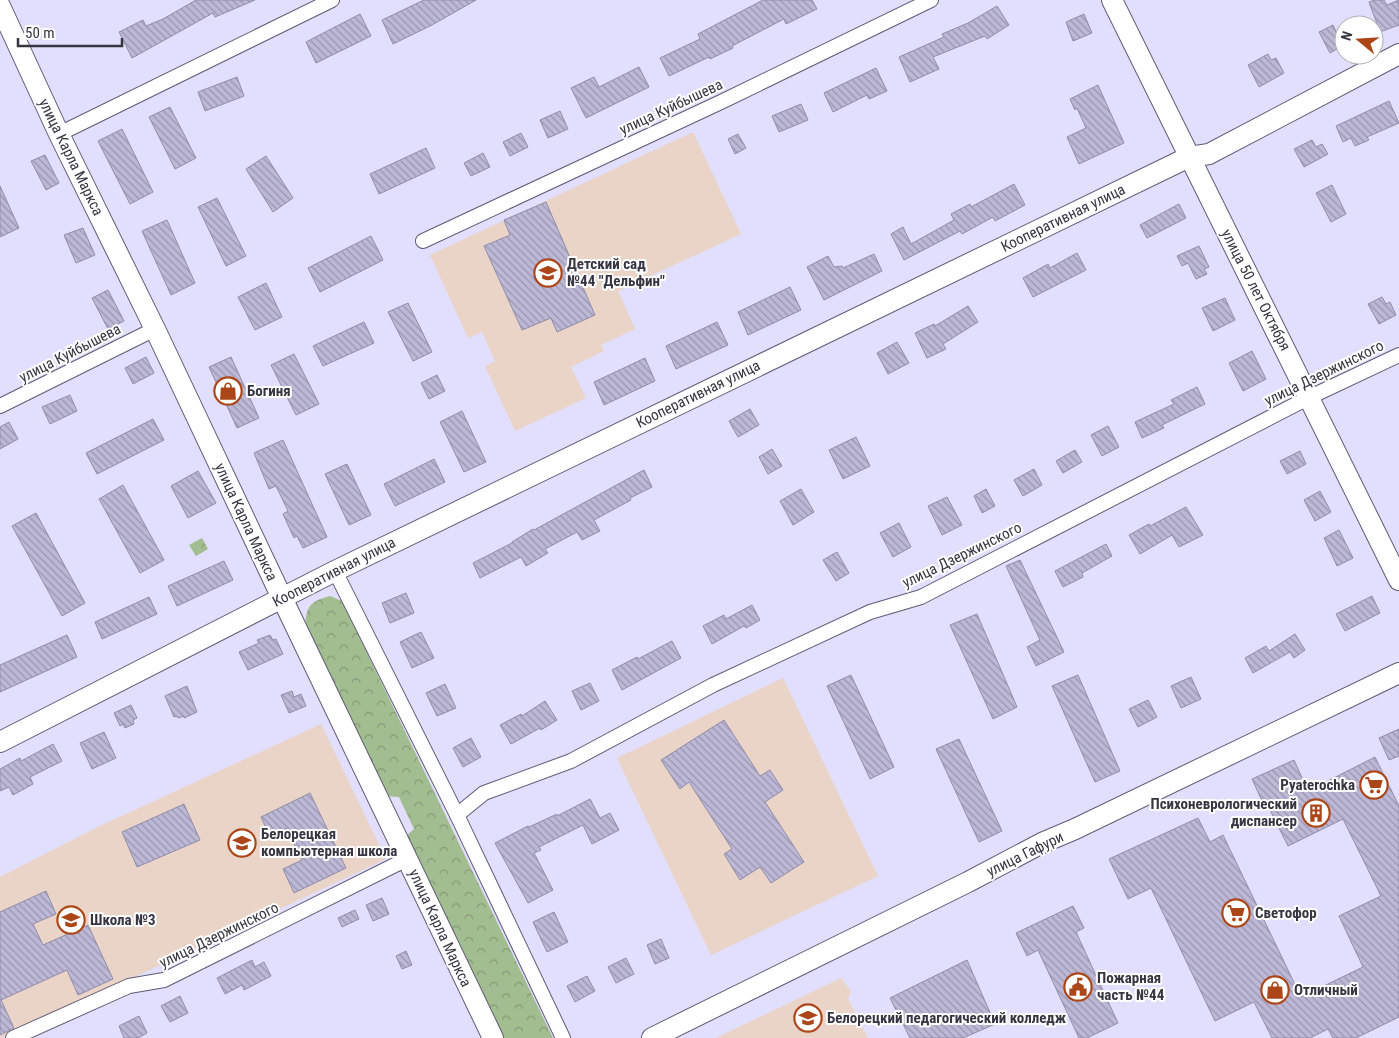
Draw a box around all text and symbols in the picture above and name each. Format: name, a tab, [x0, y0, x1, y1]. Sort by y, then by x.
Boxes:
scale bar	[18, 15, 121, 47]
north arrow	[1334, 15, 1384, 65]
text: 50 m	[25, 24, 55, 42]
text: N	[1338, 29, 1356, 43]
street label: улица Куйбышева	[617, 75, 725, 139]
street label: улица Карла Маркса	[35, 96, 107, 218]
street label: Кооперативная улица	[998, 180, 1128, 256]
street label: улица 50 лет Октября	[1218, 226, 1294, 354]
place label: Детский сад №44 "Дельфин"	[567, 255, 665, 290]
school or university icon: Детский сад №44 "Дельфин"	[533, 258, 563, 288]
street label: улица Куйбышева	[16, 320, 124, 386]
street label: улица Дзержинского	[1261, 336, 1387, 410]
street label: Кооперативная улица	[633, 356, 763, 432]
shop icon: Богиня	[213, 376, 243, 406]
place label: Богиня	[247, 382, 291, 400]
street label: улица Карла Маркса	[211, 460, 281, 584]
street label: улица Дзержинского	[899, 518, 1025, 592]
street label: Кооперативная улица	[269, 533, 399, 611]
supermarket icon: Pyaterochka	[1359, 770, 1389, 800]
place label: Pyaterochka	[1280, 776, 1355, 794]
place label: Психоневрологический диспансер	[1150, 795, 1297, 830]
building icon: Психоневрологический диспансер	[1301, 798, 1331, 828]
place label: Белорецкая компьютерная школа	[261, 825, 397, 860]
school or university icon: Белорецкая компьютерная школа	[227, 828, 257, 858]
street label: улица Гафури	[984, 828, 1066, 880]
street label: улица Карла Маркса	[405, 866, 475, 990]
street label: улица Дзержинского	[156, 898, 282, 972]
supermarket icon: Светофор	[1221, 898, 1251, 928]
place label: Светофор	[1255, 904, 1317, 922]
school or university icon: Школа №3	[56, 905, 86, 935]
place label: Школа №3	[90, 911, 156, 929]
place label: Пожарная часть №44	[1097, 969, 1165, 1004]
public building icon: Пожарная часть №44	[1063, 972, 1093, 1002]
shop icon: Отличный	[1260, 975, 1290, 1005]
place label: Отличный	[1294, 981, 1358, 999]
school or university icon: Белорецкий педагогический колледж	[793, 1003, 823, 1033]
place label: Белорецкий педагогический колледж	[827, 1009, 1066, 1027]

